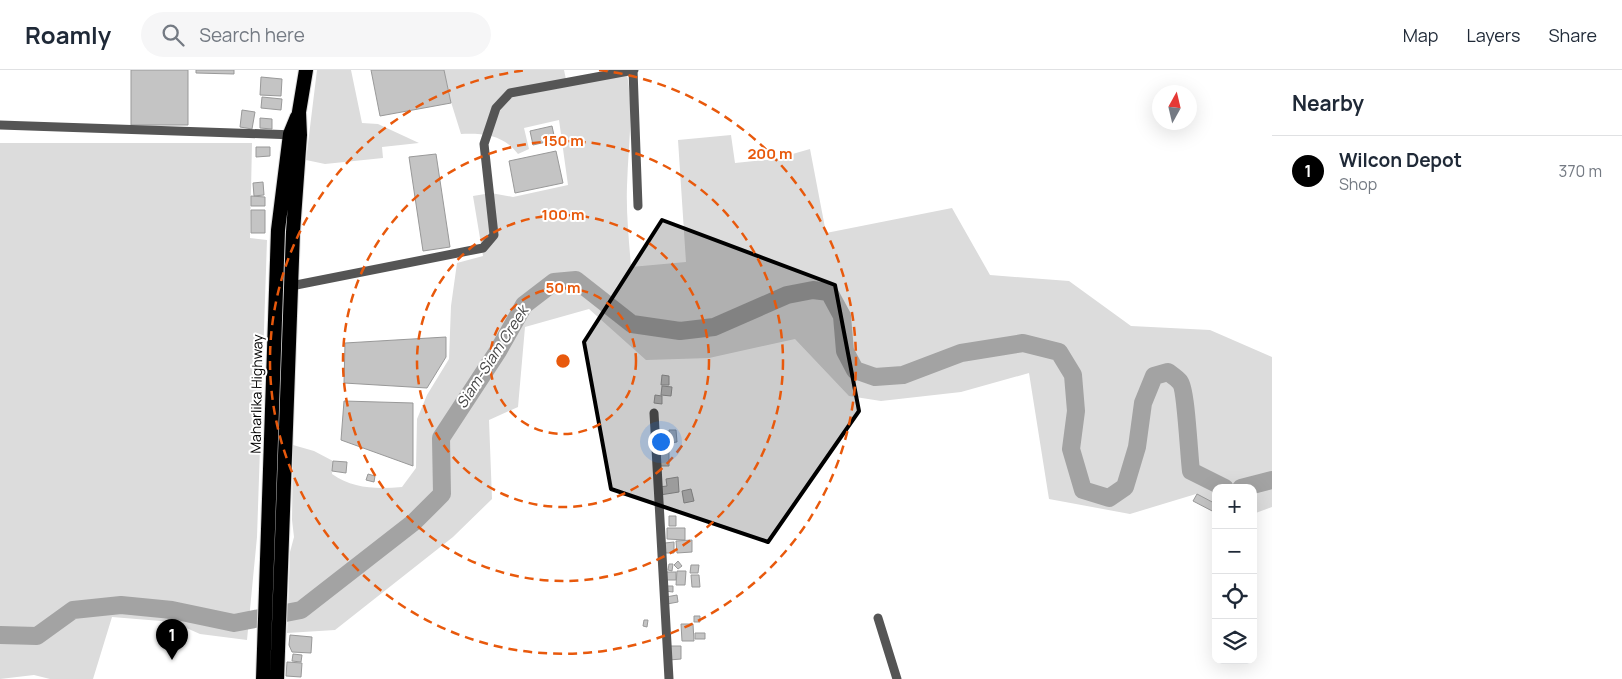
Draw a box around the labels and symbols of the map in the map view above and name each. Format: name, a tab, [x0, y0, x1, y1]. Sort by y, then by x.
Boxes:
north arrow	[1152, 85, 1197, 130]
text: 150 m	[542, 130, 584, 151]
text: 200 m	[747, 143, 793, 164]
text: 100 m	[542, 204, 584, 225]
text: 50 m	[545, 277, 581, 298]
water label: Siam-Siam Creek	[451, 300, 534, 412]
street label: Maharlika Highway	[245, 334, 267, 454]
centre of rings	[554, 352, 572, 370]
your location	[648, 429, 674, 455]
pin: 1	[156, 619, 188, 660]

